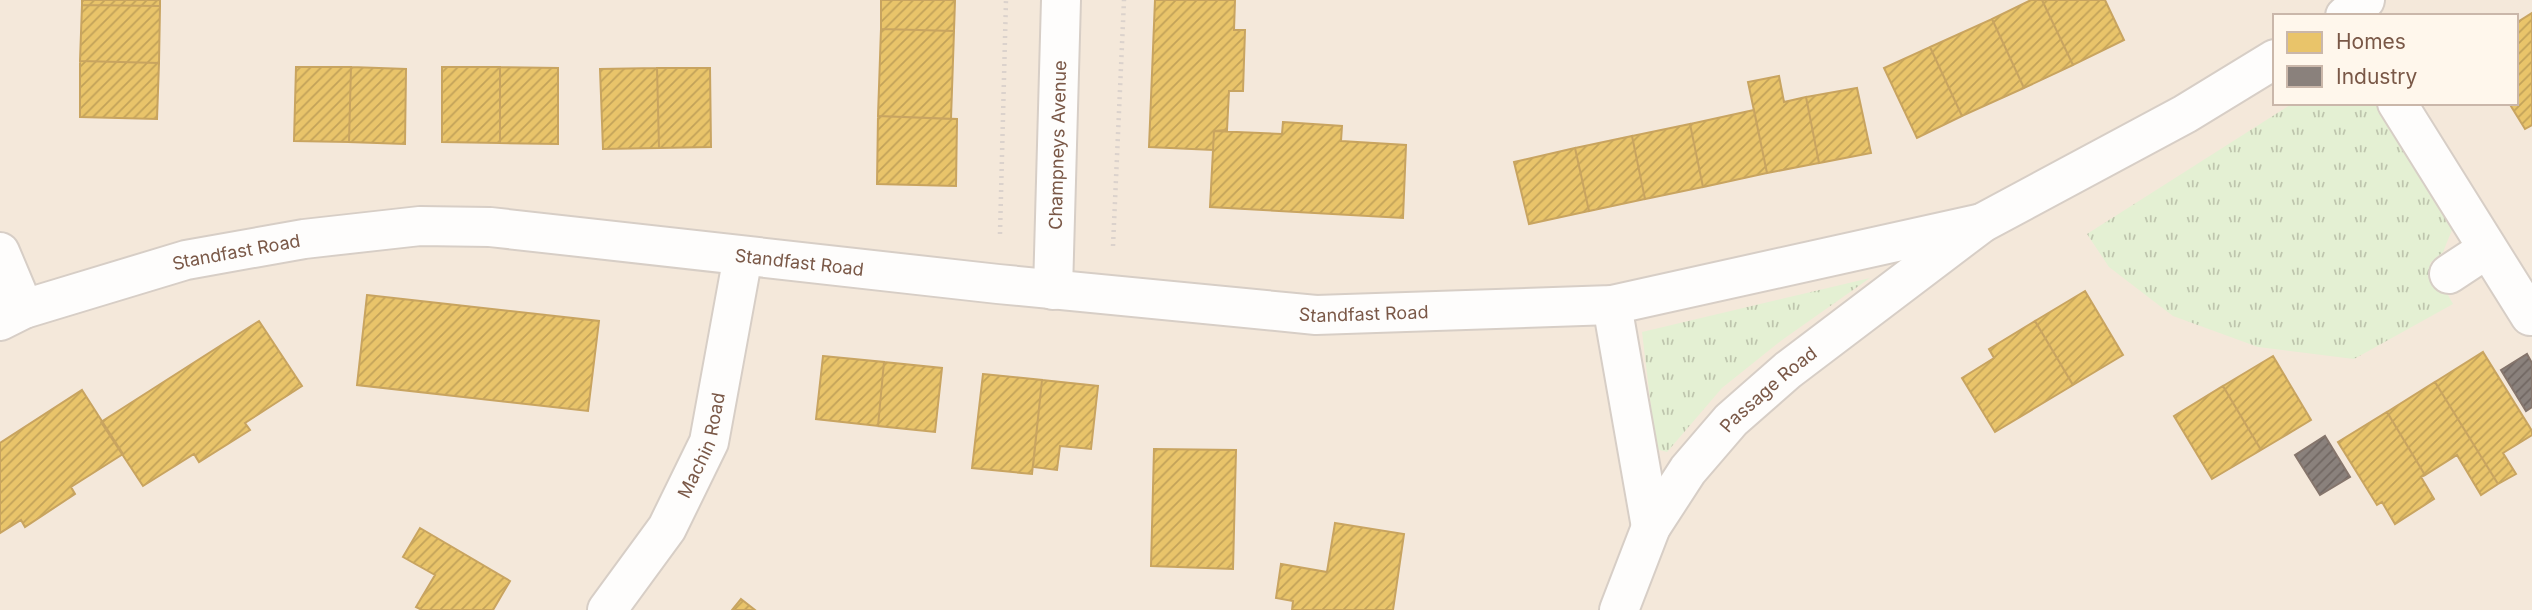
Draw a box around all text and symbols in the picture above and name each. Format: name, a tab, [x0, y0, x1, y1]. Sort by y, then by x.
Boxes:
legend	[2273, 14, 2518, 105]
text: Homes	[2336, 29, 2406, 54]
street label: Champneys Avenue	[1044, 60, 1070, 230]
text: Industry	[2336, 64, 2418, 89]
street label: Standfast Road	[170, 229, 302, 274]
street label: Standfast Road	[734, 244, 865, 279]
street label: Standfast Road	[1298, 301, 1429, 325]
street label: Passage Road	[1715, 342, 1820, 436]
street label: Machin Road	[673, 391, 728, 501]

